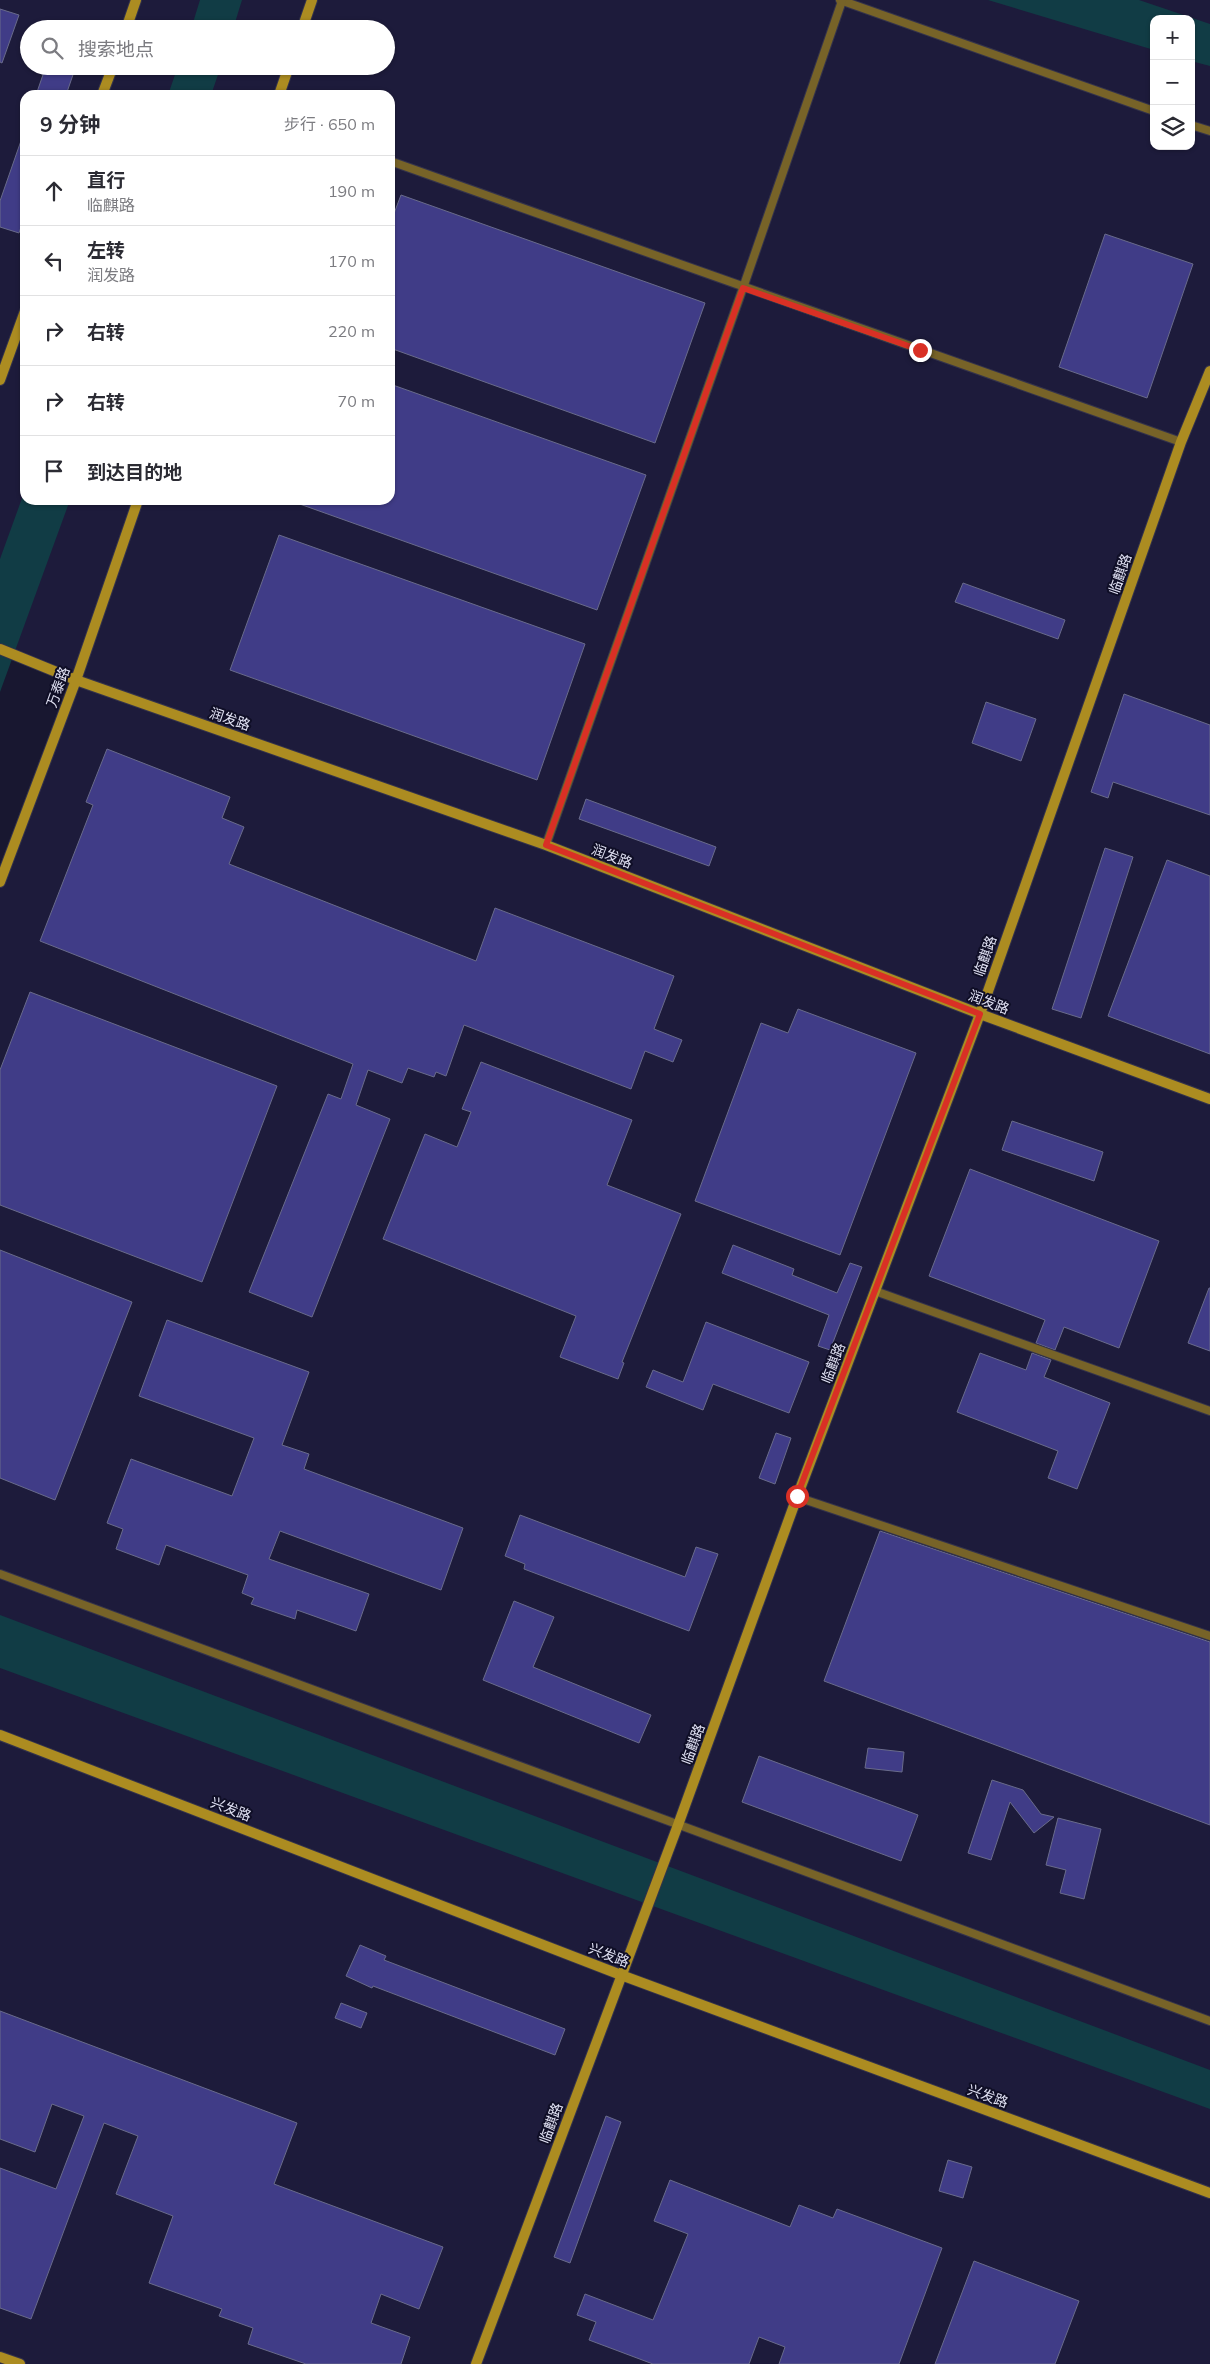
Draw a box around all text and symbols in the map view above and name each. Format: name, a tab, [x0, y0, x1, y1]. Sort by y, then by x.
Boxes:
map controls	[1150, 15, 1195, 150]
button: +	[1150, 15, 1195, 60]
search box	[20, 20, 395, 75]
icon: search	[38, 34, 66, 62]
text: 搜索地点	[78, 37, 154, 61]
button: −	[1150, 60, 1195, 105]
button: layers	[1150, 105, 1195, 150]
text: 9 分钟	[40, 111, 100, 137]
text: 步行 · 650 m	[284, 114, 375, 134]
text: 直行	[87, 168, 125, 192]
icon: ahead	[40, 177, 68, 205]
text: 190 m	[328, 181, 375, 201]
text: 临麒路	[87, 195, 135, 215]
text: 左转	[87, 238, 125, 262]
icon: left	[40, 247, 68, 275]
text: 170 m	[328, 251, 375, 271]
text: 润发路	[87, 265, 135, 285]
icon: right	[40, 317, 68, 345]
text: 右转	[87, 320, 125, 344]
text: 220 m	[328, 321, 375, 341]
route end	[909, 339, 932, 362]
icon: right	[40, 387, 68, 415]
text: 右转	[87, 390, 125, 414]
text: 70 m	[338, 391, 375, 411]
icon: arrive	[40, 457, 68, 485]
text: 到达目的地	[87, 460, 182, 484]
street label: 临麒路	[1105, 551, 1135, 597]
street label: 万泰路	[42, 664, 74, 710]
street label: 润发路	[207, 704, 253, 734]
street label: 润发路	[589, 840, 635, 872]
street label: 临麒路	[970, 933, 1000, 979]
street label: 润发路	[966, 986, 1012, 1018]
street label: 临麒路	[817, 1340, 849, 1386]
route start	[786, 1485, 809, 1508]
street label: 临麒路	[677, 1721, 709, 1767]
street label: 兴发路	[208, 1793, 254, 1825]
street label: 兴发路	[586, 1939, 632, 1971]
street label: 兴发路	[965, 2080, 1011, 2112]
street label: 临麒路	[535, 2100, 567, 2146]

